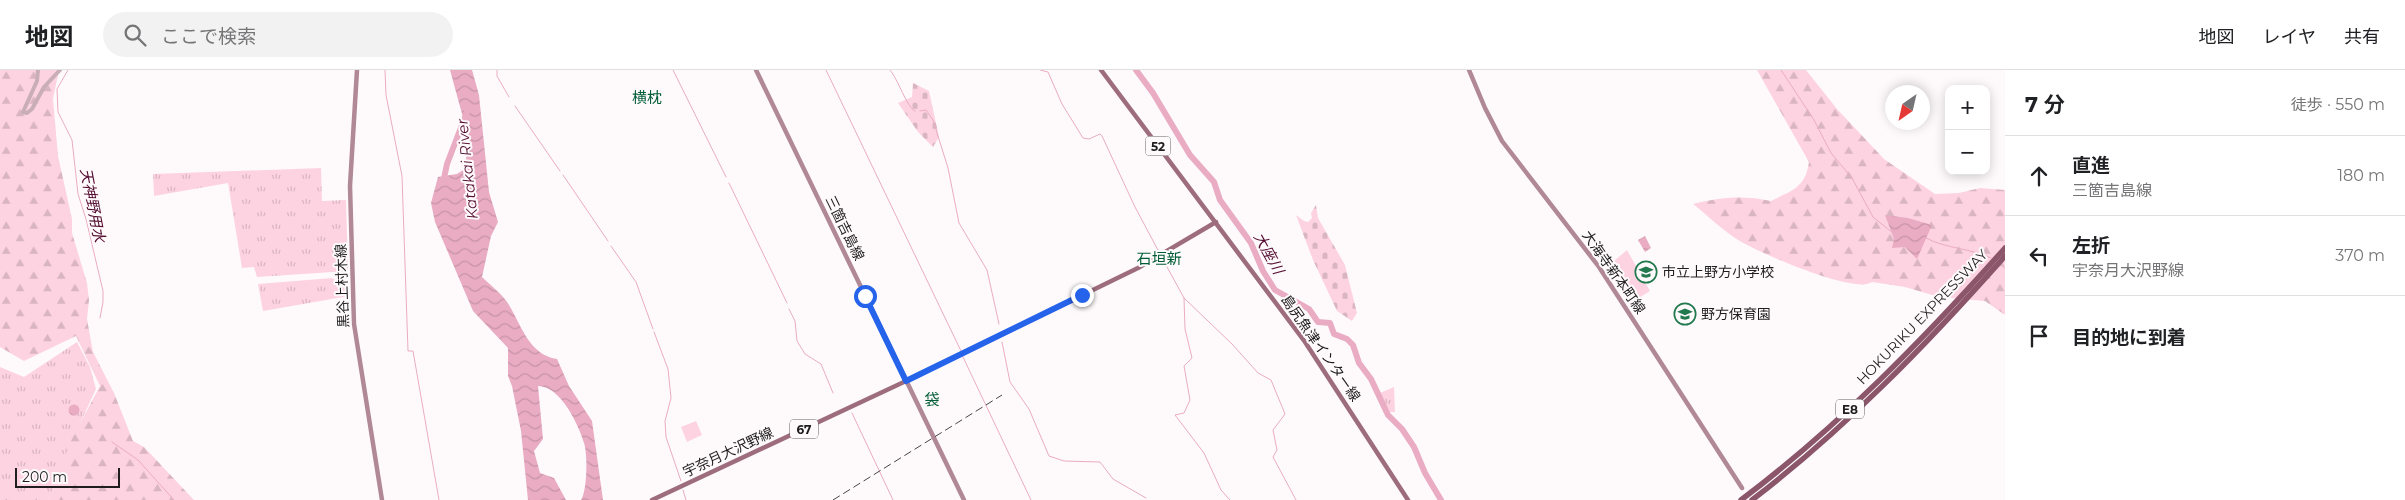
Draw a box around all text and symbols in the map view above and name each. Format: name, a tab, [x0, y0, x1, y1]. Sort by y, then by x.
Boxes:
search box	[103, 12, 453, 57]
icon: search	[121, 21, 149, 49]
text: 地図	[25, 22, 73, 51]
text: ここで検索	[161, 25, 256, 48]
text: 地図	[2199, 26, 2235, 48]
text: レイヤ	[2263, 26, 2316, 48]
text: 共有	[2344, 26, 2380, 48]
north arrow	[1885, 85, 1930, 130]
map controls	[1945, 85, 1990, 175]
button: +	[1945, 85, 1990, 130]
district label: 横枕	[632, 88, 662, 107]
text: 7 分	[2025, 92, 2065, 117]
text: 徒歩 · 550 m	[2291, 95, 2385, 114]
water label: Katakai River	[452, 117, 482, 220]
button: −	[1945, 130, 1990, 175]
road number: 52	[1146, 136, 1170, 155]
text: 直進	[2072, 154, 2110, 177]
icon: ahead	[2025, 162, 2053, 190]
water label: 天神野用水	[77, 166, 110, 246]
text: 180 m	[2337, 166, 2385, 185]
text: 三箇吉島線	[2072, 181, 2152, 200]
street label: 三箇吉島線	[822, 193, 868, 263]
street label: 大海寺新本町線	[1579, 227, 1649, 317]
water label: 大座川	[1250, 229, 1289, 279]
text: 左折	[2072, 234, 2110, 257]
icon: left	[2025, 242, 2053, 270]
street label: 黒谷上村木線	[332, 244, 352, 328]
street label: HOKURIKU EXPRESSWAY	[1853, 246, 1991, 388]
text: 370 m	[2335, 246, 2385, 265]
district label: 石垣新	[1136, 249, 1182, 268]
school or university icon: 市立上野方小学校	[1634, 260, 1658, 284]
text: 宇奈月大沢野線	[2072, 261, 2184, 280]
place label: 市立上野方小学校	[1662, 263, 1774, 281]
route end	[1071, 284, 1094, 307]
route start	[854, 285, 877, 308]
street label: 島尻魚津インター線	[1277, 291, 1365, 405]
school or university icon: 野方保育園	[1673, 302, 1697, 326]
place label: 野方保育園	[1701, 305, 1771, 323]
icon: arrive	[2025, 322, 2053, 350]
text: 目的地に到着	[2072, 326, 2186, 349]
district label: 袋	[924, 390, 940, 409]
road number: E8	[1836, 399, 1864, 418]
road number: 67	[790, 419, 818, 438]
street label: 宇奈月大沢野線	[680, 423, 776, 481]
scale bar	[15, 465, 120, 488]
text: 200 m	[22, 468, 67, 486]

